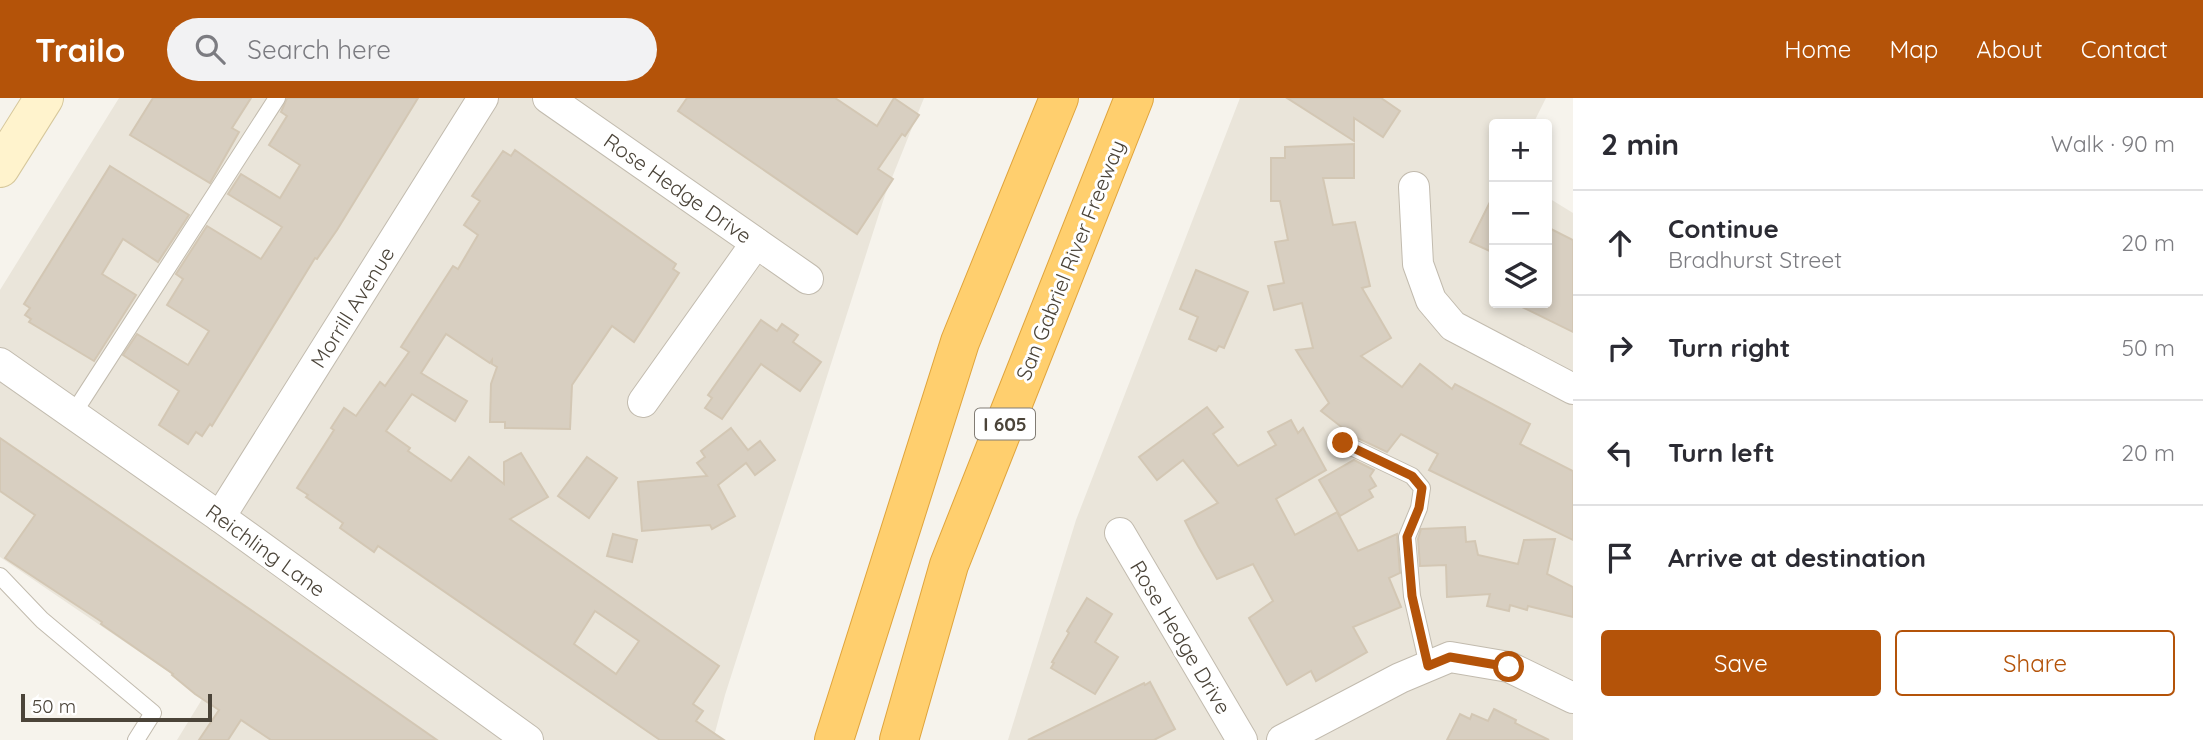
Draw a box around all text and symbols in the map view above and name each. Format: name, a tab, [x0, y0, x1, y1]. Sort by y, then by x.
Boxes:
search box	[167, 18, 657, 81]
text: Trailo	[35, 29, 125, 70]
icon: search	[191, 30, 229, 68]
text: Search here	[247, 33, 391, 66]
text: Home	[1784, 34, 1851, 64]
text: Map	[1889, 34, 1938, 64]
text: About	[1976, 34, 2043, 64]
text: Contact	[2081, 34, 2168, 64]
map controls	[1489, 119, 1552, 308]
button: +	[1489, 119, 1552, 182]
text: 2 min	[1601, 125, 1679, 163]
street label: Rose Hedge Drive	[599, 127, 757, 249]
text: Walk · 90 m	[2051, 129, 2175, 158]
street label: San Gabriel River Freeway	[1010, 136, 1130, 384]
button: −	[1489, 182, 1552, 245]
text: Continue	[1668, 212, 1779, 245]
icon: ahead	[1601, 224, 1639, 262]
text: 20 m	[2121, 228, 2175, 257]
street label: Morrill Avenue	[304, 242, 400, 372]
button: layers	[1489, 245, 1552, 308]
text: Bradhurst Street	[1668, 245, 1842, 274]
icon: right	[1601, 329, 1639, 367]
text: Turn right	[1668, 331, 1790, 364]
text: 50 m	[2122, 333, 2175, 362]
road number: I 605	[975, 408, 1035, 440]
route end	[1327, 427, 1358, 458]
icon: left	[1601, 434, 1639, 472]
text: Turn left	[1668, 436, 1775, 469]
text: 20 m	[2121, 438, 2175, 467]
street label: Reichling Lane	[201, 498, 331, 602]
icon: arrive	[1601, 539, 1639, 577]
text: Arrive at destination	[1668, 541, 1926, 574]
street label: Rose Hedge Drive	[1125, 555, 1237, 719]
button: Save	[1601, 630, 1881, 696]
button: Share	[1895, 630, 2175, 696]
route start	[1493, 651, 1524, 682]
scale bar	[21, 691, 212, 723]
text: 50 m	[32, 694, 76, 718]

